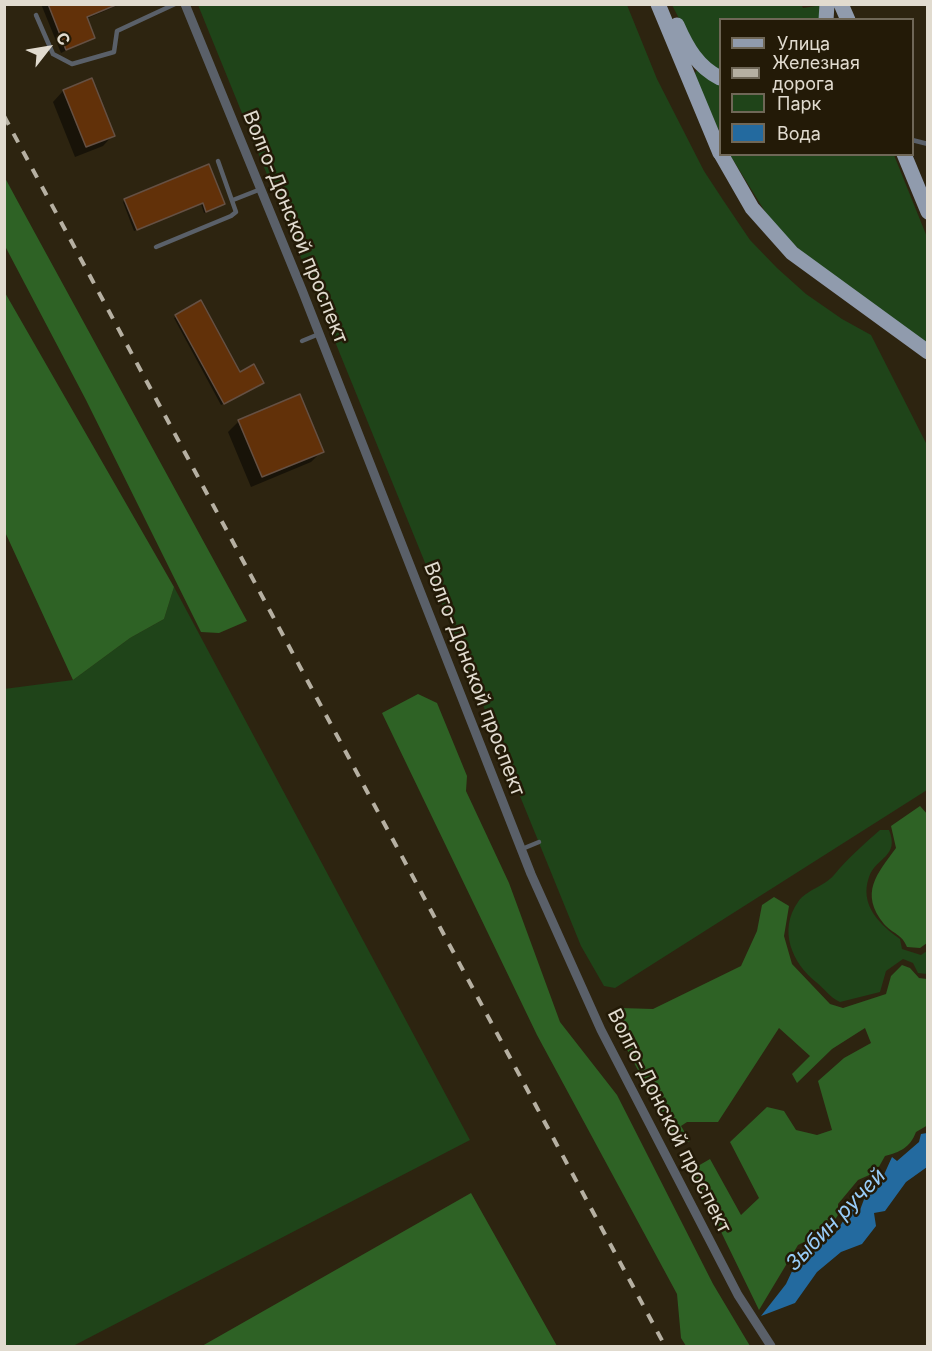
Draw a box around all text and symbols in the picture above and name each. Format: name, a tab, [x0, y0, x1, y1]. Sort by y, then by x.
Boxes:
north arrow	[18, 18, 78, 78]
legend	[719, 18, 914, 156]
text: С	[52, 29, 75, 49]
text: Улица	[777, 33, 830, 54]
text: Железная дорога	[772, 52, 860, 94]
text: Парк	[777, 93, 821, 114]
street label: Волго-Донской проспект	[237, 107, 353, 347]
text: Вода	[777, 123, 821, 144]
street label: Волго-Донской проспект	[418, 559, 530, 799]
street label: Волго-Донской проспект	[602, 1005, 736, 1237]
water label: Зыбин ручей	[781, 1164, 891, 1276]

